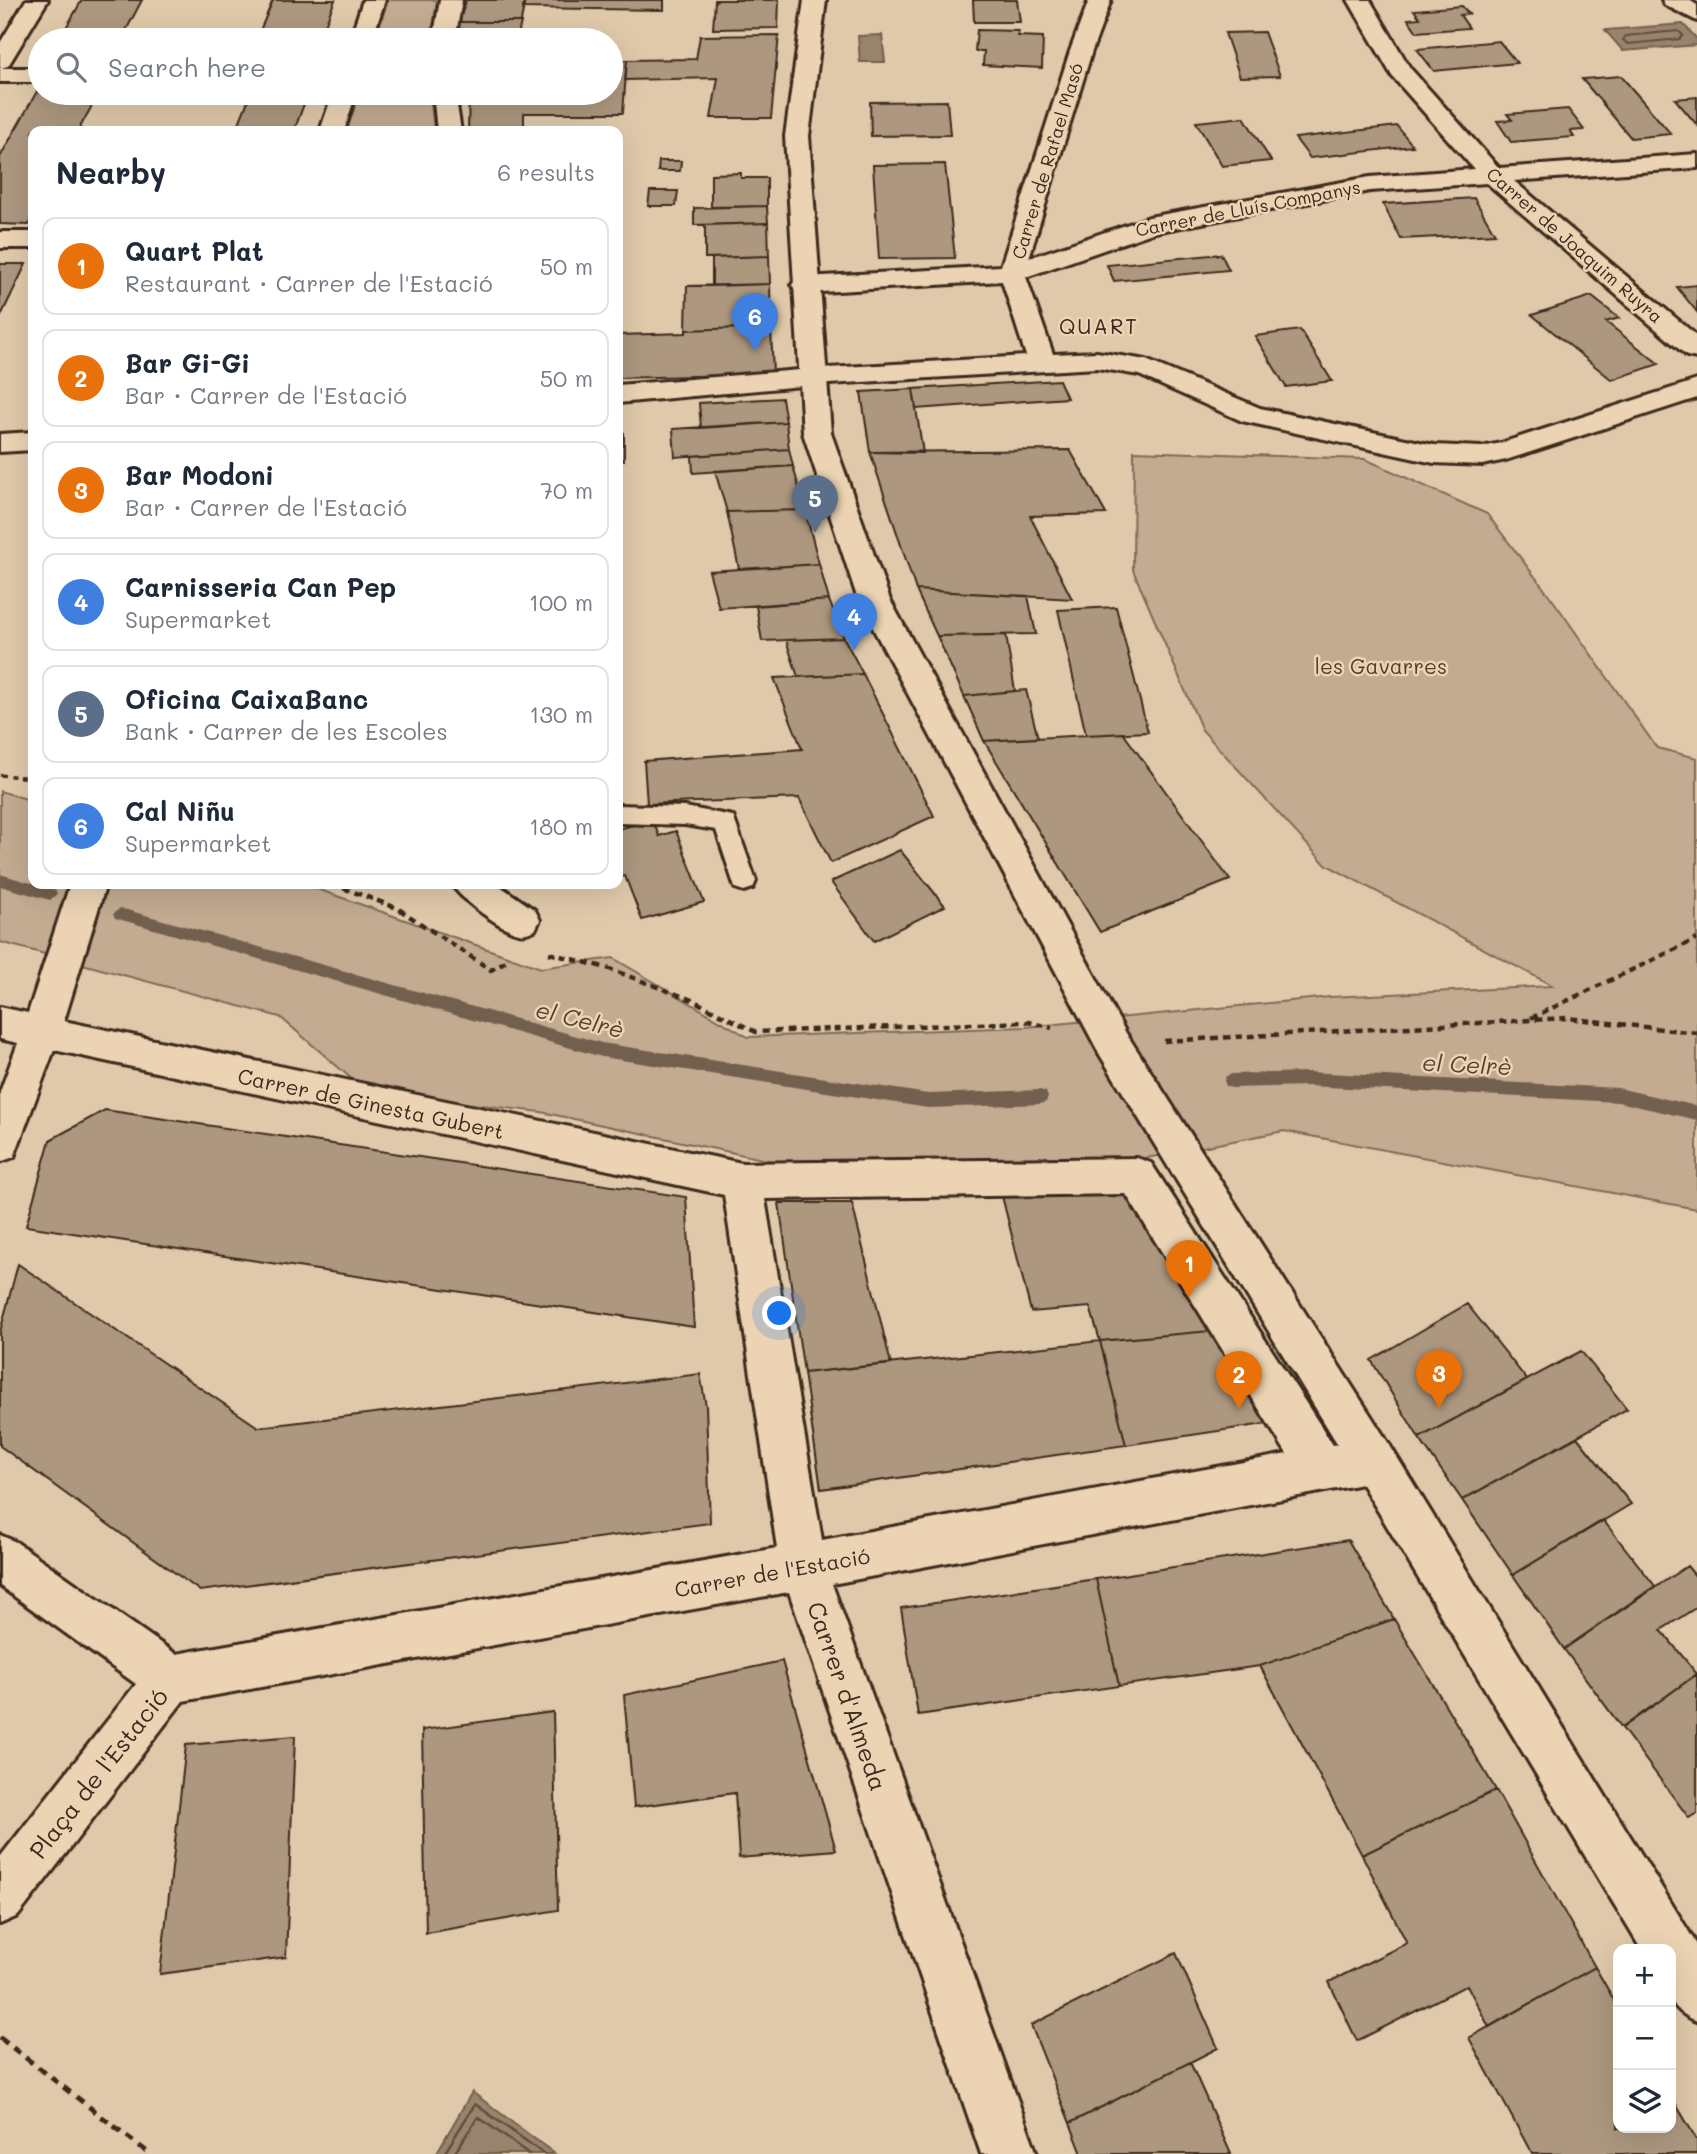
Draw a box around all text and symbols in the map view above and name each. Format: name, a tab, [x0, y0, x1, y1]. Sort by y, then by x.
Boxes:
search box	[28, 28, 623, 105]
icon: search	[52, 48, 90, 86]
text: Search here	[108, 50, 266, 84]
street label: Carrer de Rafael Masó	[1006, 60, 1088, 262]
text: Nearby	[56, 152, 166, 192]
text: 6 results	[497, 157, 595, 187]
street label: Carrer de Joaquim Ruyra	[1482, 162, 1668, 328]
street label: Carrer de Lluís Companys	[1133, 174, 1363, 242]
text: Quart Plat	[125, 234, 263, 268]
text: 1	[76, 251, 86, 281]
text: 50 m	[540, 251, 593, 281]
text: Restaurant · Carrer de l'Estació	[125, 268, 493, 298]
pin: 6	[732, 293, 778, 351]
district label: QUART	[1059, 312, 1139, 339]
text: Bar Gi-Gi	[125, 346, 250, 380]
text: 2	[75, 363, 87, 393]
text: 50 m	[540, 363, 593, 393]
text: Bar · Carrer de l'Estació	[125, 380, 407, 410]
text: Bar Modoni	[125, 458, 274, 492]
text: 3	[74, 475, 88, 505]
text: 70 m	[540, 475, 593, 505]
pin: 5	[792, 475, 838, 533]
text: Bar · Carrer de l'Estació	[125, 492, 407, 522]
text: Carnisseria Can Pep	[125, 570, 396, 604]
text: 4	[74, 587, 88, 617]
text: 100 m	[529, 587, 593, 617]
pin: 4	[831, 593, 877, 651]
text: Supermarket	[125, 604, 271, 634]
park label: les Gavarres	[1315, 652, 1447, 679]
text: Oficina CaixaBanc	[125, 682, 368, 716]
text: 5	[74, 699, 88, 729]
text: 130 m	[529, 699, 593, 729]
text: Bank · Carrer de les Escoles	[125, 716, 448, 746]
text: Cal Niñu	[125, 794, 235, 828]
text: 6	[74, 811, 88, 841]
text: 180 m	[529, 811, 593, 841]
text: Supermarket	[125, 828, 271, 858]
water label: el Celrè	[533, 994, 627, 1044]
water label: el Celrè	[1421, 1047, 1513, 1081]
street label: Carrer de Ginesta Gubert	[235, 1062, 507, 1144]
pin: 1	[1166, 1240, 1212, 1298]
your location	[762, 1296, 796, 1330]
pin: 3	[1416, 1350, 1462, 1408]
pin: 2	[1216, 1351, 1262, 1409]
street label: Carrer de l'Estació	[672, 1542, 872, 1602]
street label: Carrer d'Almeda	[801, 1597, 895, 1795]
street label: Plaça de l'Estació	[22, 1681, 174, 1865]
map controls	[1613, 1944, 1676, 2133]
button: +	[1613, 1944, 1676, 2007]
button: −	[1613, 2007, 1676, 2070]
button: layers	[1613, 2070, 1676, 2133]

